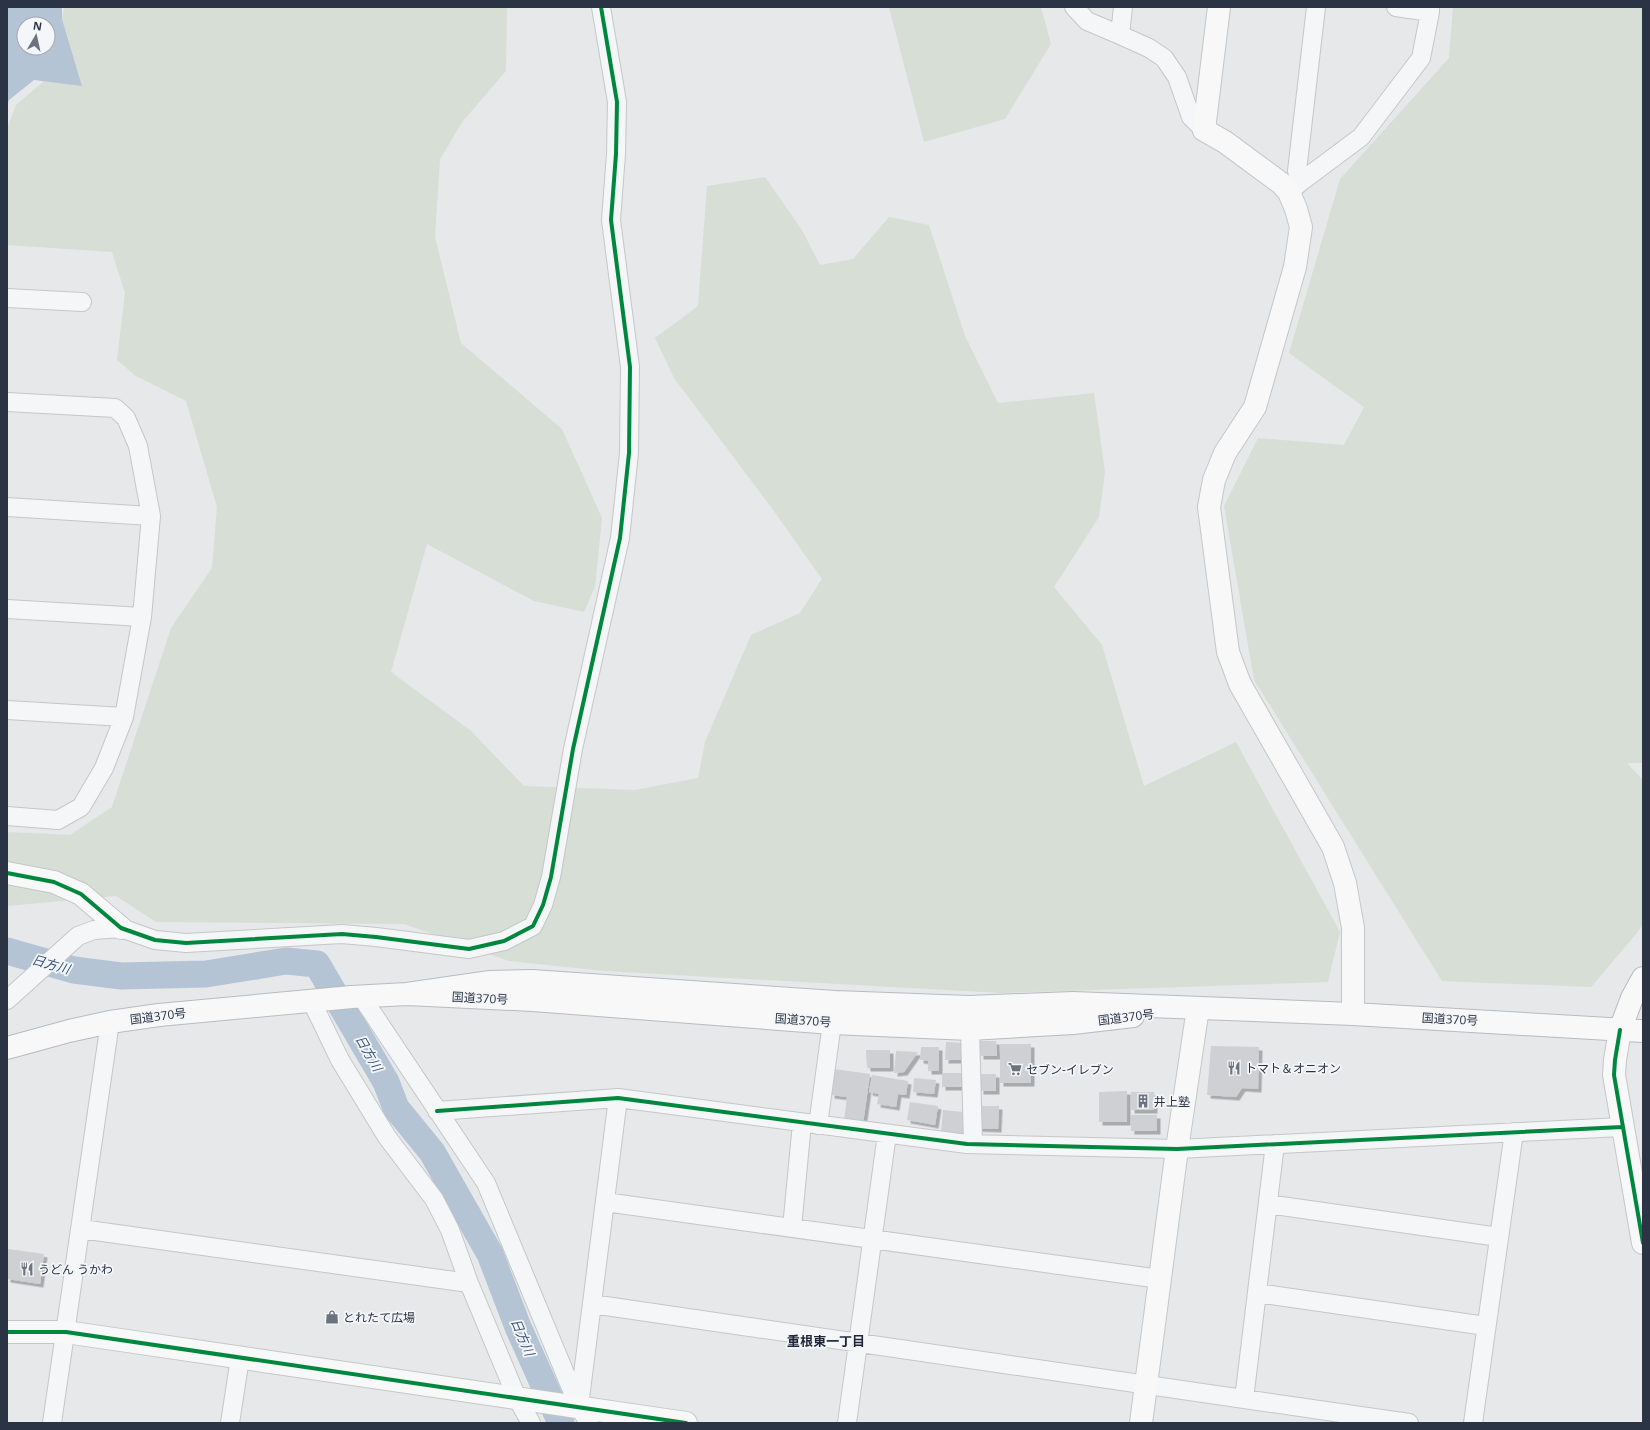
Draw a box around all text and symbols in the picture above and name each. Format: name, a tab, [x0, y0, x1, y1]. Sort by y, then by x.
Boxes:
north arrow	[16, 16, 56, 56]
text: N	[32, 18, 43, 34]
water label: 日方川	[30, 950, 74, 979]
street label: 国道370号	[451, 988, 509, 1008]
street label: 国道370号	[129, 1004, 187, 1028]
street label: 国道370号	[1097, 1005, 1155, 1029]
street label: 国道370号	[1421, 1009, 1479, 1029]
street label: 国道370号	[774, 1010, 832, 1030]
water label: 日方川	[351, 1032, 388, 1076]
restaurant icon: トマト＆オニオン	[1226, 1060, 1242, 1076]
place label: トマト＆オニオン	[1245, 1060, 1341, 1077]
supermarket icon: セブン-イレブン	[1007, 1061, 1023, 1077]
place label: セブン-イレブン	[1026, 1061, 1114, 1078]
building icon: 井上塾	[1135, 1093, 1151, 1109]
place label: 井上塾	[1154, 1093, 1190, 1110]
restaurant icon: うどん うかわ	[19, 1261, 35, 1277]
place label: うどん うかわ	[38, 1261, 113, 1278]
shop icon: とれたて広場	[324, 1309, 340, 1325]
place label: とれたて広場	[343, 1309, 415, 1326]
water label: 日方川	[507, 1316, 540, 1360]
district label: 重根東一丁目	[787, 1332, 865, 1350]

